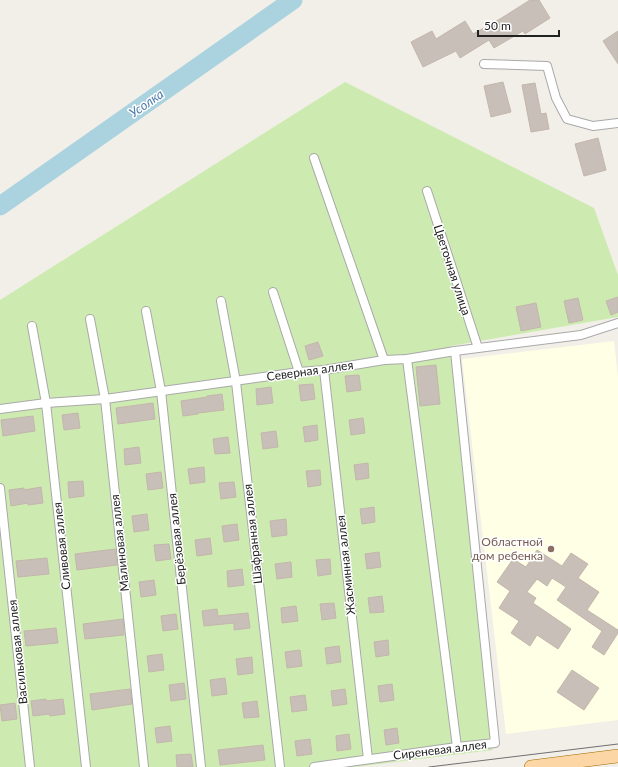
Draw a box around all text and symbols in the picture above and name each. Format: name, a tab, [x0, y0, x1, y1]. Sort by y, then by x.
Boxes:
scale bar	[478, 12, 559, 38]
text: 50 m	[484, 18, 511, 33]
water label: Усолка	[126, 85, 167, 121]
street label: Цветочная улица	[431, 222, 474, 317]
street label: Северная аллея	[266, 357, 354, 384]
street label: Шафранная аллея	[240, 483, 265, 585]
street label: Берёзовая аллея	[164, 492, 189, 586]
street label: Малиновая аллея	[107, 494, 132, 592]
street label: Сливовая аллея	[49, 501, 74, 591]
street label: Жасминная аллея	[333, 514, 358, 616]
place label: Областной дом ребенка	[472, 534, 543, 563]
marker: Областной дом ребенка	[546, 544, 556, 554]
street label: Васильковая аллея	[5, 599, 30, 705]
street label: Сиреневая аллея	[392, 736, 488, 763]

